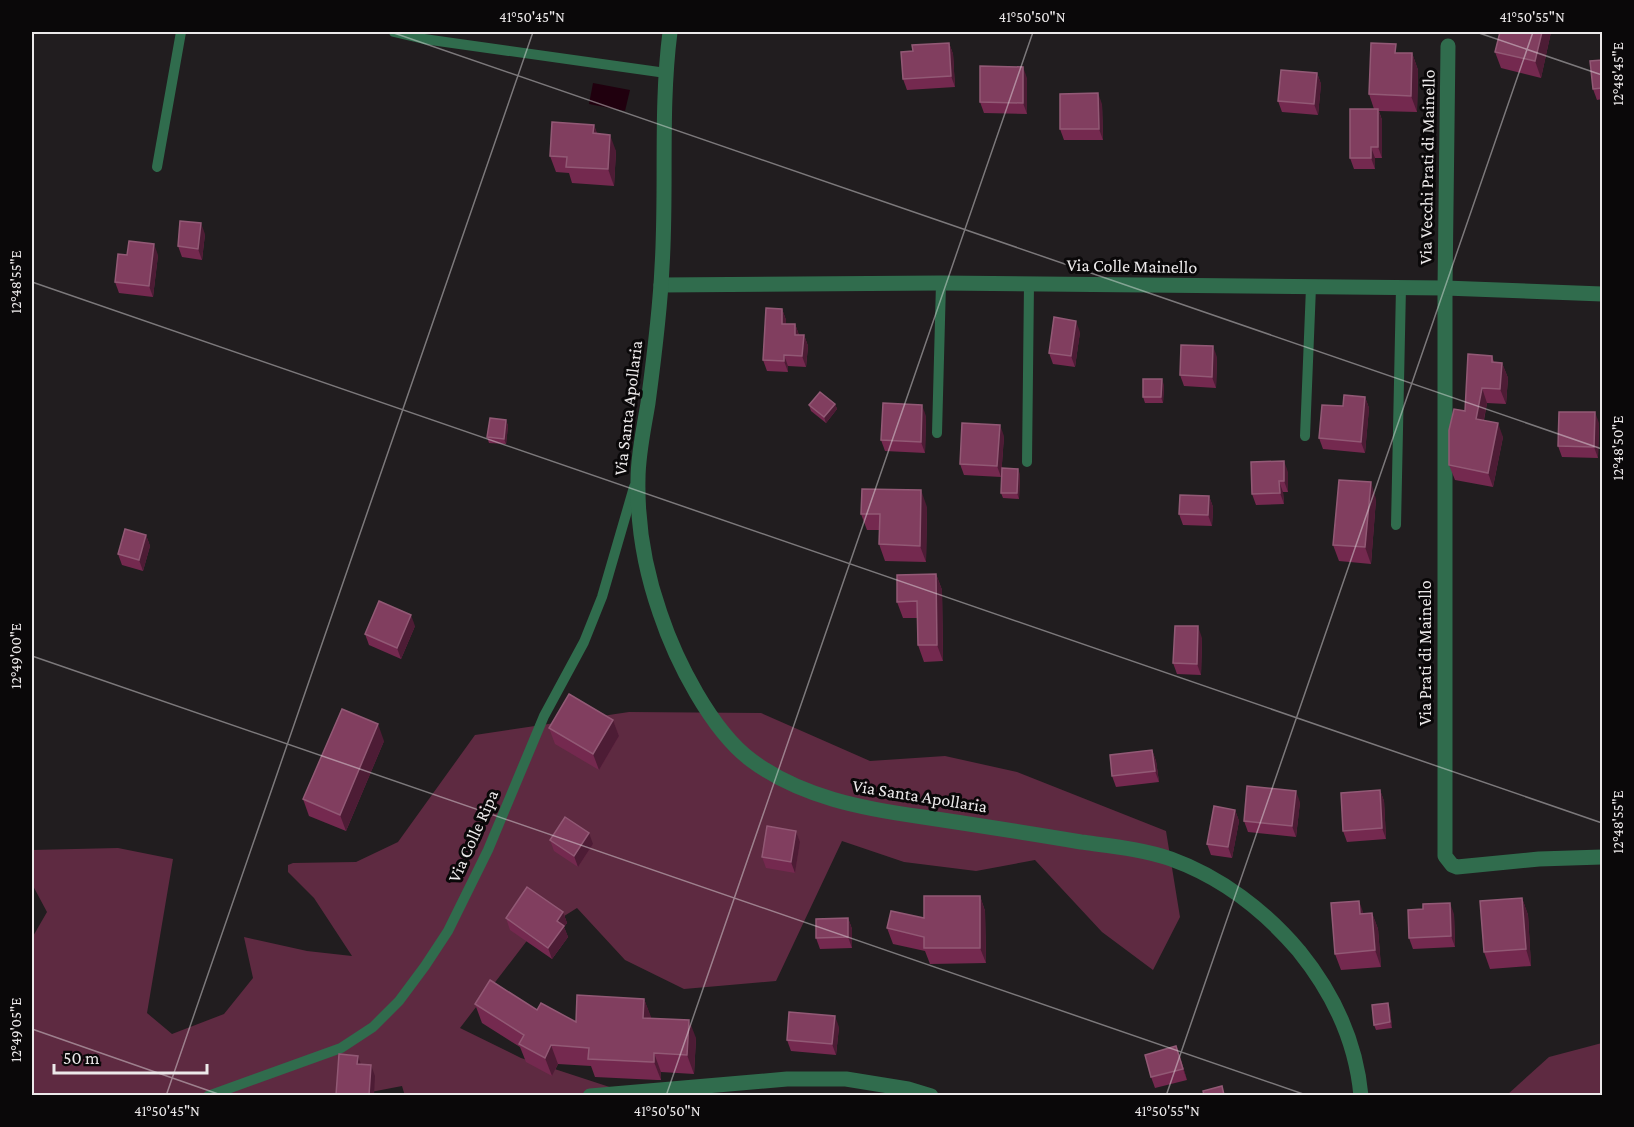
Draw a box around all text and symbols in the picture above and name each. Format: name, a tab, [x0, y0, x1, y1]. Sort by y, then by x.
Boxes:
text: 41°50'45"N	[499, 9, 565, 25]
text: 41°50'50"N	[998, 9, 1066, 25]
text: 41°50'55"N	[1499, 9, 1565, 25]
text: 12°48'45"E	[1610, 42, 1626, 106]
street label: Via Vecchi Prati di Mainello	[1415, 69, 1439, 265]
text: 12°48'55"E	[8, 250, 24, 314]
street label: Via Colle Mainello	[1067, 255, 1198, 277]
street label: Via Santa Apollaria	[610, 339, 646, 477]
text: 12°48'50"E	[1610, 416, 1626, 480]
street label: Via Prati di Mainello	[1415, 580, 1435, 726]
text: 12°49'00"E	[8, 623, 24, 689]
street label: Via Santa Apollaria	[851, 775, 989, 817]
street label: Via Colle Ripa	[444, 787, 502, 885]
text: 12°48'55"E	[1610, 790, 1626, 854]
text: 12°49'05"E	[8, 998, 24, 1062]
scale bar	[54, 1037, 207, 1075]
text: 50 m	[63, 1048, 100, 1068]
text: 41°50'45"N	[134, 1103, 200, 1119]
text: 41°50'50"N	[633, 1103, 701, 1119]
text: 41°50'55"N	[1134, 1103, 1200, 1119]

